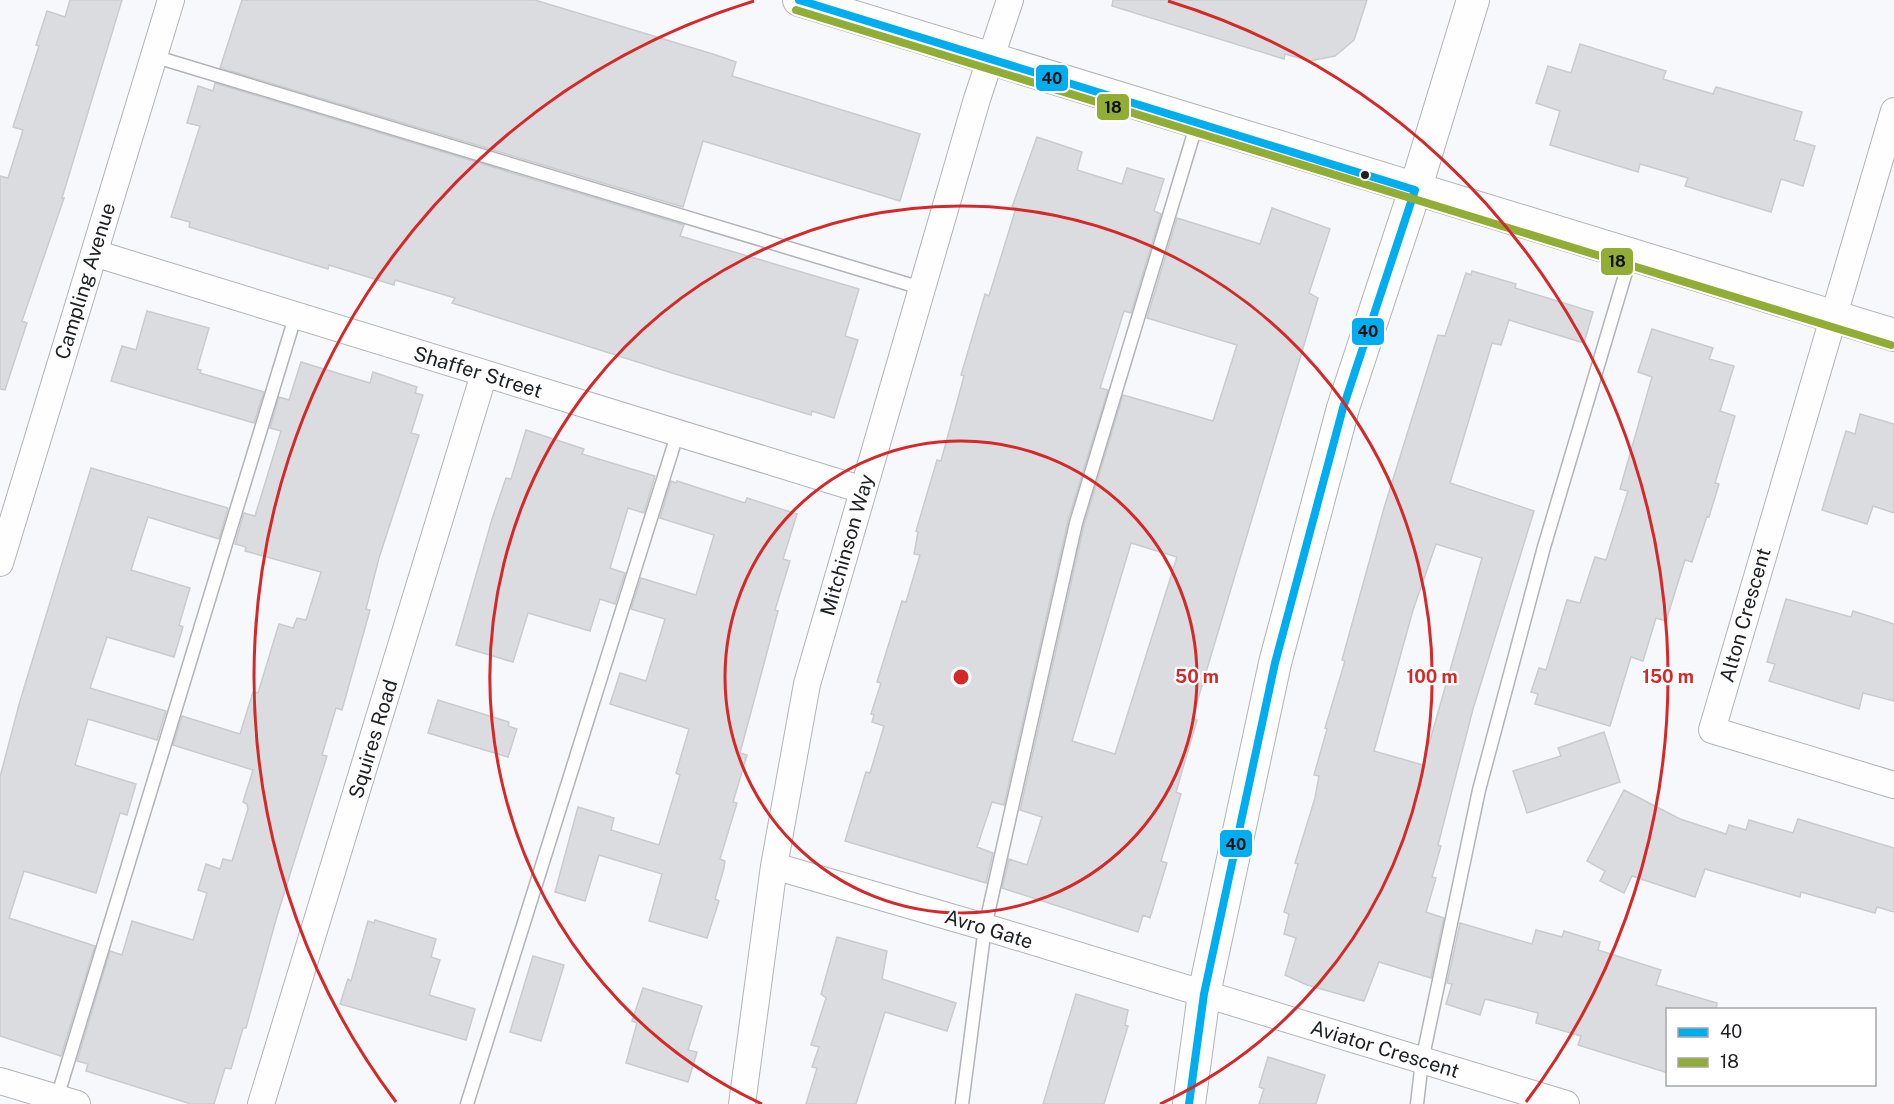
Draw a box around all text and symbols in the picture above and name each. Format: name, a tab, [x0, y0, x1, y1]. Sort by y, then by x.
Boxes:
line badge: 40	[1035, 64, 1069, 92]
text: 40	[1042, 69, 1062, 88]
line badge: 18	[1096, 93, 1130, 121]
text: 18	[1104, 98, 1122, 117]
unlabelled marker	[1359, 169, 1371, 181]
street label: Campling Avenue	[50, 200, 120, 362]
line badge: 18	[1600, 247, 1634, 276]
text: 18	[1608, 252, 1626, 271]
line badge: 40	[1351, 317, 1385, 346]
text: 40	[1358, 322, 1378, 341]
street label: Shaffer Street	[411, 341, 545, 403]
street label: Mitchinson Way	[815, 471, 879, 618]
street label: Alton Crescent	[1714, 545, 1776, 685]
text: 50 m	[1175, 666, 1219, 687]
text: 100 m	[1406, 666, 1458, 687]
text: 150 m	[1642, 666, 1694, 687]
centre of rings	[951, 667, 971, 687]
street label: Squires Road	[343, 677, 403, 801]
line badge: 40	[1219, 829, 1253, 858]
text: 40	[1226, 835, 1246, 854]
street label: Avro Gate	[942, 904, 1036, 954]
legend	[1666, 1008, 1876, 1086]
street label: Aviator Crescent	[1308, 1015, 1462, 1083]
text: 40	[1720, 1021, 1742, 1042]
text: 18	[1720, 1051, 1739, 1072]

